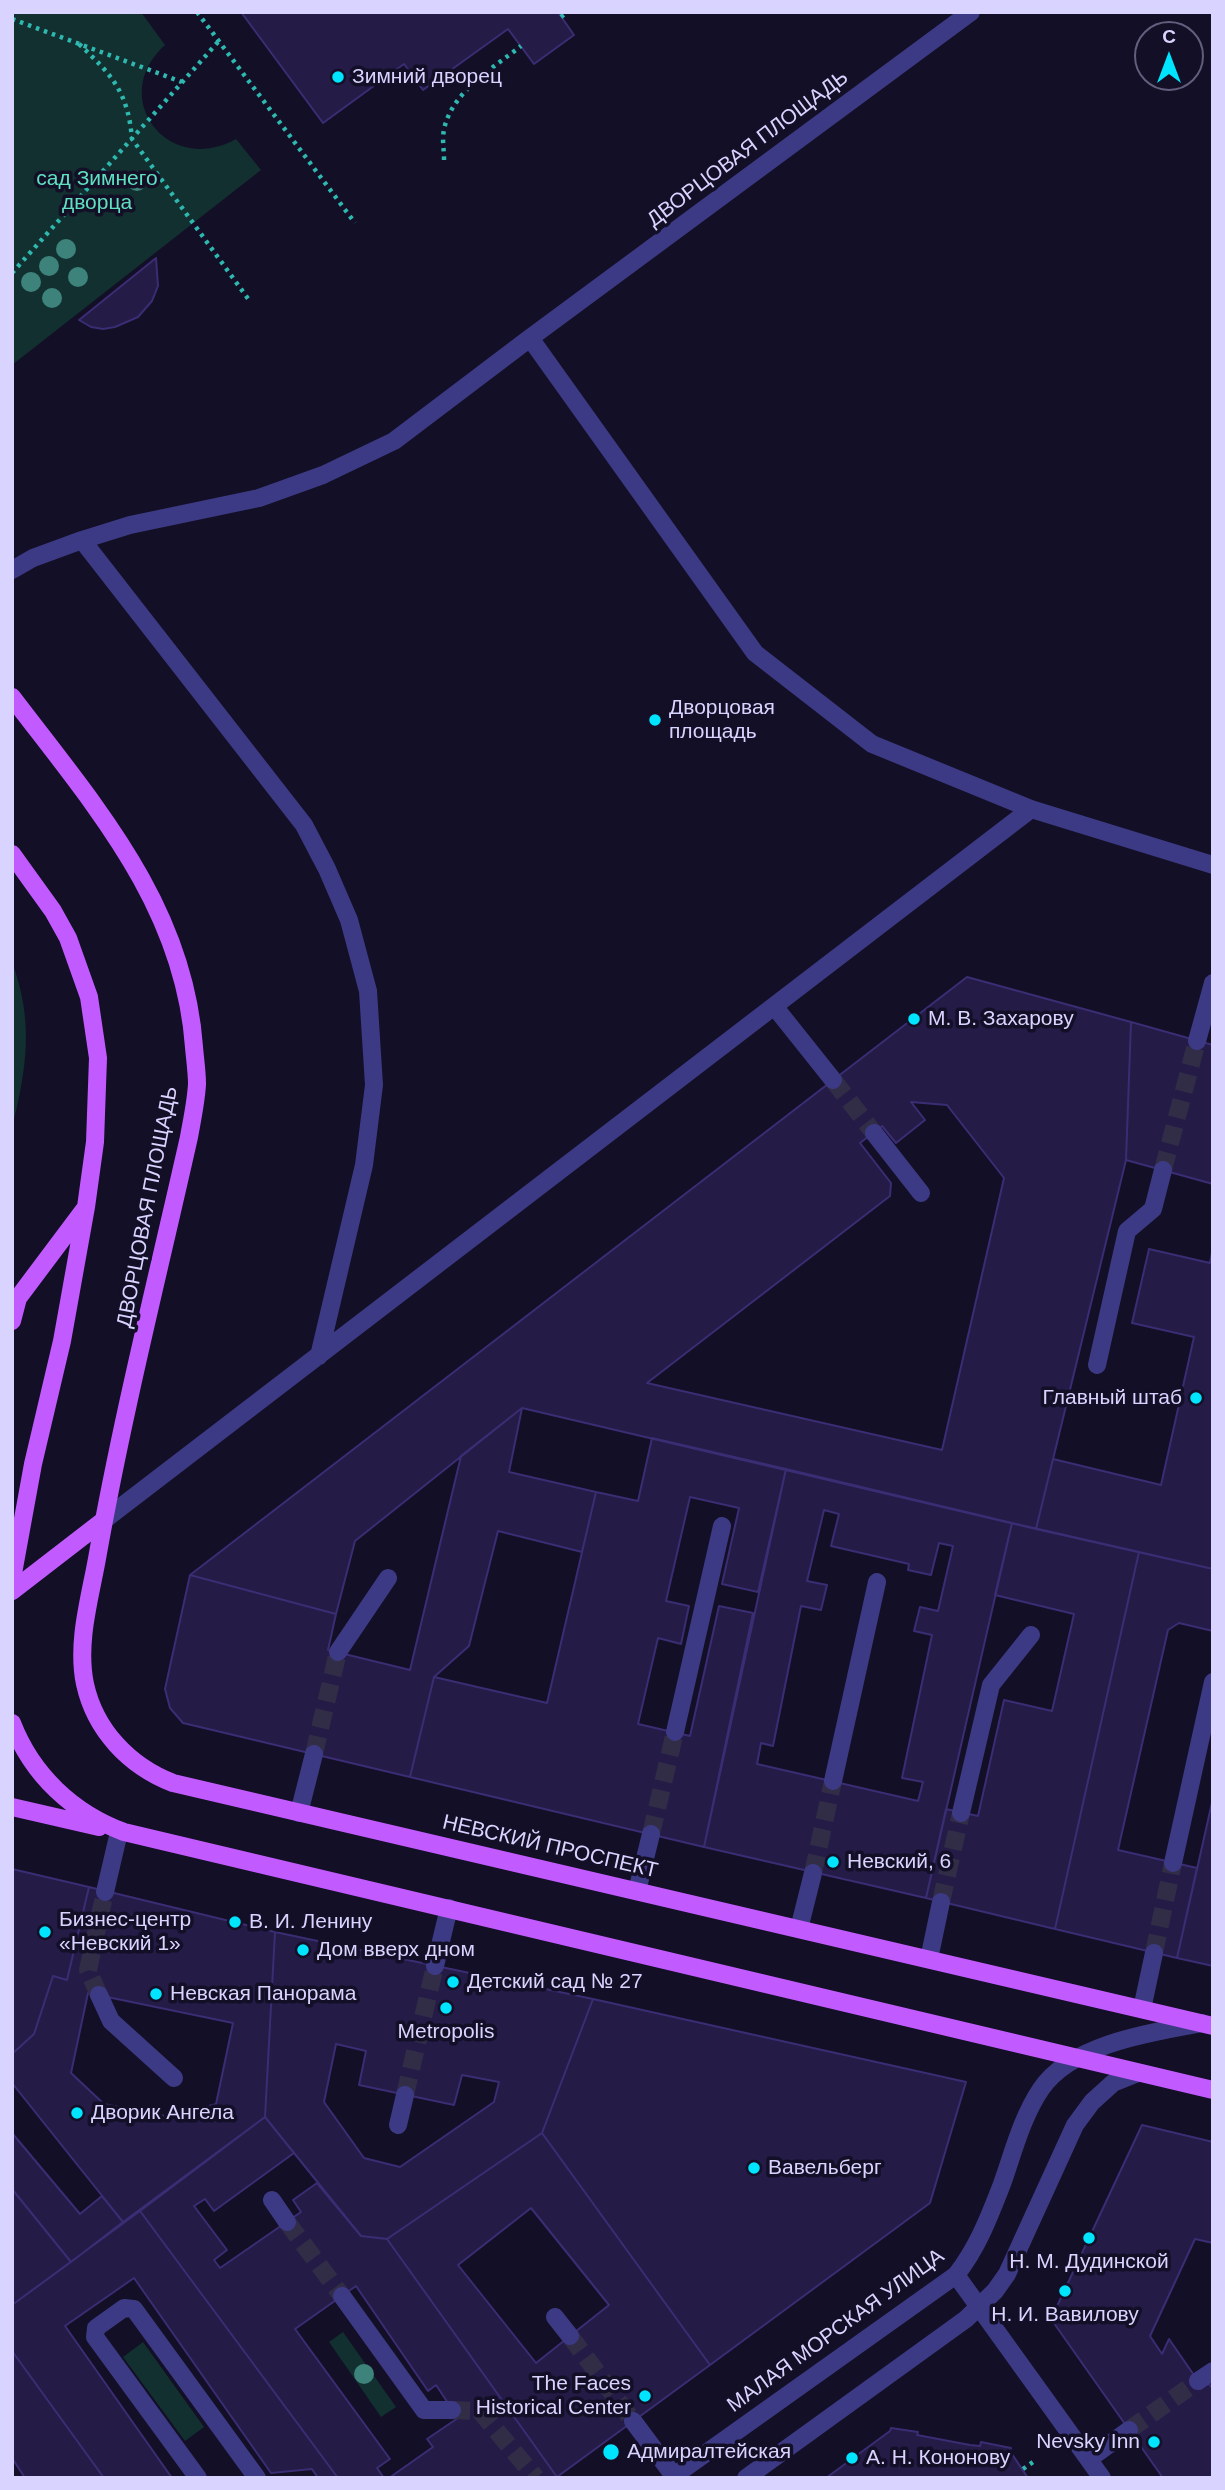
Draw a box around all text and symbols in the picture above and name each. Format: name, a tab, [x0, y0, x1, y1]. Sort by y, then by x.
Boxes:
north arrow	[1134, 21, 1204, 91]
text: С	[1162, 26, 1176, 47]
place label: Зимний дворец	[352, 64, 502, 90]
street label: ДВОРЦОВАЯ ПЛОЩАДЬ	[643, 65, 853, 233]
marker: Зимний дворец	[330, 69, 346, 85]
park label: сад Зимнего дворца	[36, 166, 158, 216]
place label: Дворцовая площадь	[669, 695, 775, 745]
marker: Дворцовая площадь	[647, 712, 663, 728]
place label: М. В. Захарову	[928, 1006, 1074, 1032]
marker: М. В. Захарову	[906, 1011, 922, 1027]
street label: ДВОРЦОВАЯ ПЛОЩАДЬ	[112, 1084, 184, 1330]
place label: Главный штаб	[1043, 1385, 1182, 1411]
marker: Главный штаб	[1188, 1390, 1204, 1406]
street label: НЕВСКИЙ ПРОСПЕКТ	[440, 1810, 660, 1884]
place label: Невский, 6	[847, 1849, 951, 1875]
marker: Невский, 6	[825, 1854, 841, 1870]
place label: Бизнес-центр «Невский 1»	[59, 1907, 191, 1957]
place label: В. И. Ленину	[249, 1909, 372, 1935]
marker: В. И. Ленину	[227, 1914, 243, 1930]
marker: Бизнес-центр «Невский 1»	[37, 1924, 53, 1940]
place label: Дом вверх дном	[317, 1937, 475, 1963]
marker: Дом вверх дном	[295, 1942, 311, 1958]
place label: Детский сад № 27	[467, 1969, 643, 1995]
marker: Детский сад № 27	[445, 1974, 461, 1990]
place label: Невская Панорама	[170, 1981, 356, 2007]
marker: Невская Панорама	[148, 1986, 164, 2002]
marker: Metropolis	[438, 2000, 454, 2016]
place label: Metropolis	[398, 2019, 494, 2045]
place label: Дворик Ангела	[91, 2100, 234, 2126]
marker: Дворик Ангела	[69, 2105, 85, 2121]
place label: Вавельберг	[768, 2155, 882, 2181]
marker: Вавельберг	[746, 2160, 762, 2176]
marker: Н. М. Дудинской	[1081, 2230, 1097, 2246]
street label: МАЛАЯ МОРСКАЯ УЛИЦА	[723, 2244, 949, 2418]
place label: Н. М. Дудинской	[1009, 2249, 1169, 2275]
marker: Н. И. Вавилову	[1057, 2283, 1073, 2299]
place label: Н. И. Вавилову	[991, 2302, 1139, 2328]
place label: The Faces Historical Center	[476, 2371, 631, 2421]
marker: The Faces Historical Center	[637, 2388, 653, 2404]
place label: Nevsky Inn	[1036, 2429, 1140, 2455]
marker: Nevsky Inn	[1146, 2434, 1162, 2450]
place label: Адмиралтейская	[627, 2439, 791, 2465]
marker: Адмиралтейская	[601, 2442, 621, 2462]
place label: А. Н. Кононову	[866, 2445, 1010, 2471]
marker: А. Н. Кононову	[844, 2450, 860, 2466]

